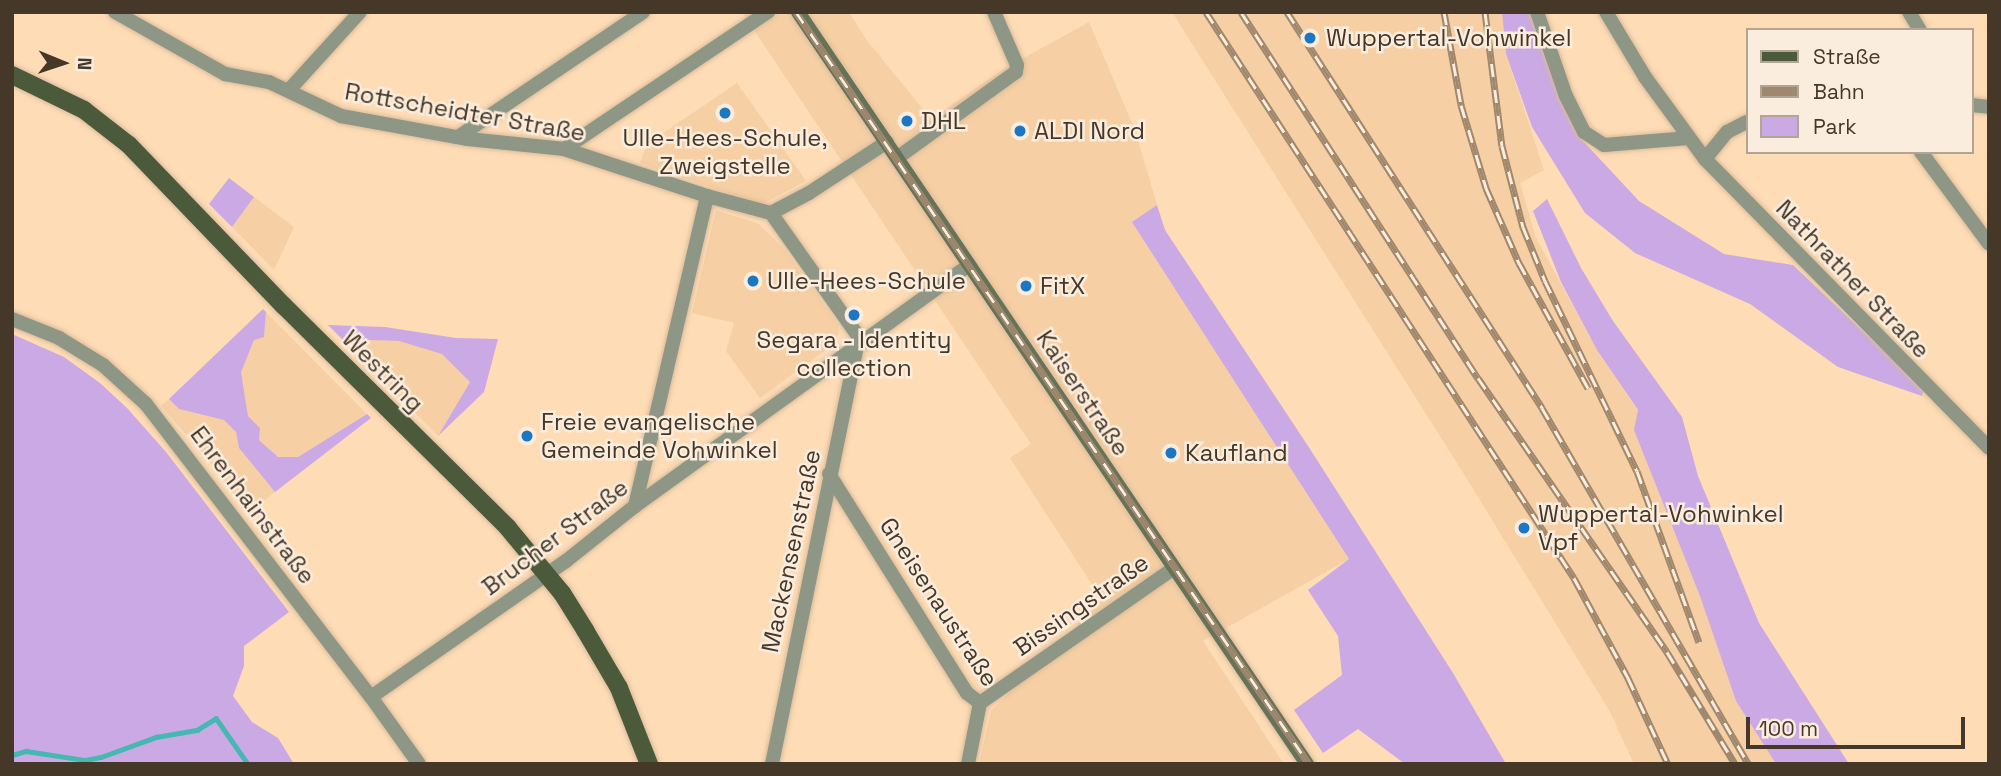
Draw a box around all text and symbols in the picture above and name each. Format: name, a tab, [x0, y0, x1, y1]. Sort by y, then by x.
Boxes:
place label: Wuppertal-Vohwinkel	[1326, 24, 1572, 52]
north arrow	[28, 28, 98, 98]
marker: Wuppertal-Vohwinkel	[1300, 28, 1320, 48]
legend	[1745, 28, 1973, 154]
text: Straße	[1813, 43, 1881, 70]
text: N	[72, 57, 97, 71]
street label: Rottscheidter Straße	[343, 77, 587, 147]
text: Bahn	[1813, 78, 1865, 105]
marker: Ulle-Hees-Schule, Zweigstelle	[717, 105, 733, 121]
place label: DHL	[921, 107, 966, 135]
marker: DHL	[899, 113, 915, 129]
text: Park	[1813, 113, 1857, 140]
place label: ALDI Nord	[1034, 117, 1145, 145]
marker: ALDI Nord	[1012, 123, 1028, 139]
place label: Ulle-Hees-Schule, Zweigstelle	[623, 124, 827, 180]
street label: Nathrather Straße	[1770, 194, 1936, 364]
place label: Ulle-Hees-Schule	[767, 267, 966, 295]
place label: FitX	[1040, 272, 1085, 300]
marker: Ulle-Hees-Schule	[745, 273, 761, 289]
marker: FitX	[1018, 278, 1034, 294]
marker: Segara - Identity collection	[846, 307, 862, 323]
street label: Westring	[336, 324, 430, 418]
street label: Kaiserstraße	[1030, 325, 1136, 461]
place label: Segara - Identity collection	[756, 326, 952, 382]
place label: Freie evangelische Gemeinde Vohwinkel	[541, 408, 778, 464]
street label: Ehrenhainstraße	[184, 420, 322, 590]
marker: Freie evangelische Gemeinde Vohwinkel	[519, 428, 535, 444]
place label: Kaufland	[1185, 439, 1288, 467]
marker: Kaufland	[1163, 445, 1179, 461]
street label: Mackensenstraße	[755, 447, 827, 655]
street label: Brucher Straße	[476, 473, 634, 601]
place label: Wuppertal-Vohwinkel Vpf	[1538, 500, 1784, 556]
street label: Gneisenaustraße	[874, 512, 1004, 692]
marker: Wuppertal-Vohwinkel Vpf	[1516, 520, 1532, 536]
street label: Bissingstraße	[1008, 548, 1154, 662]
scale bar	[1749, 702, 1968, 746]
text: 100 m	[1759, 715, 1818, 742]

